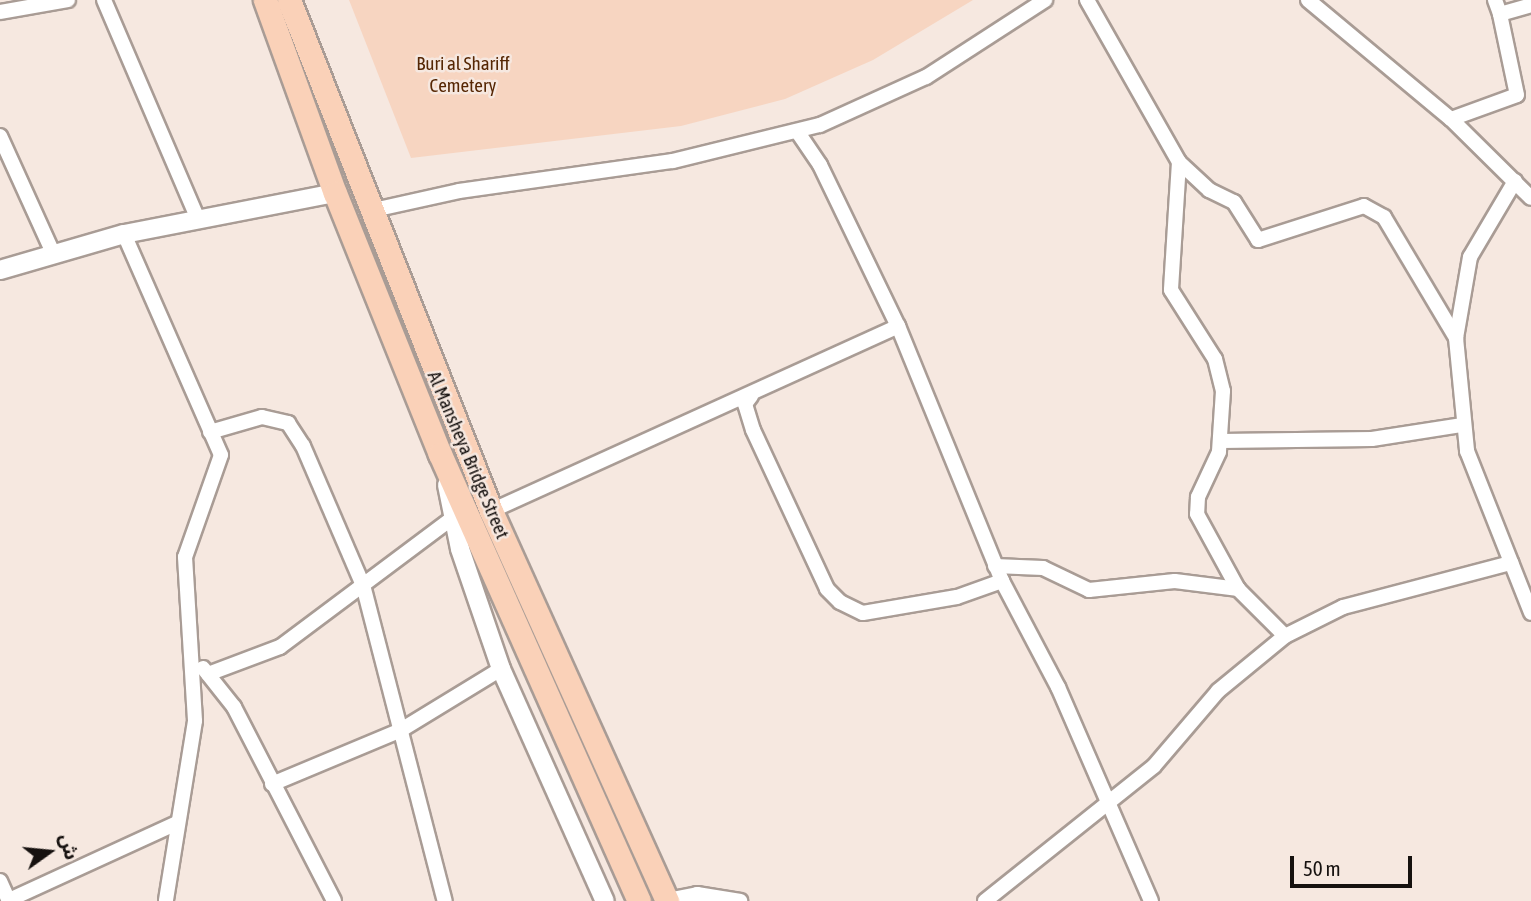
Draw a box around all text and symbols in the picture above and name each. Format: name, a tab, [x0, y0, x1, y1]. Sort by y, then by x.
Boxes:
park label: Buri al Shariff Cemetery	[416, 53, 510, 97]
street label: Al Mansheya Bridge Street	[422, 368, 514, 542]
north arrow	[14, 817, 84, 887]
text: ش	[55, 831, 83, 862]
scale bar	[1293, 842, 1416, 886]
text: 50 m	[1303, 856, 1341, 880]

